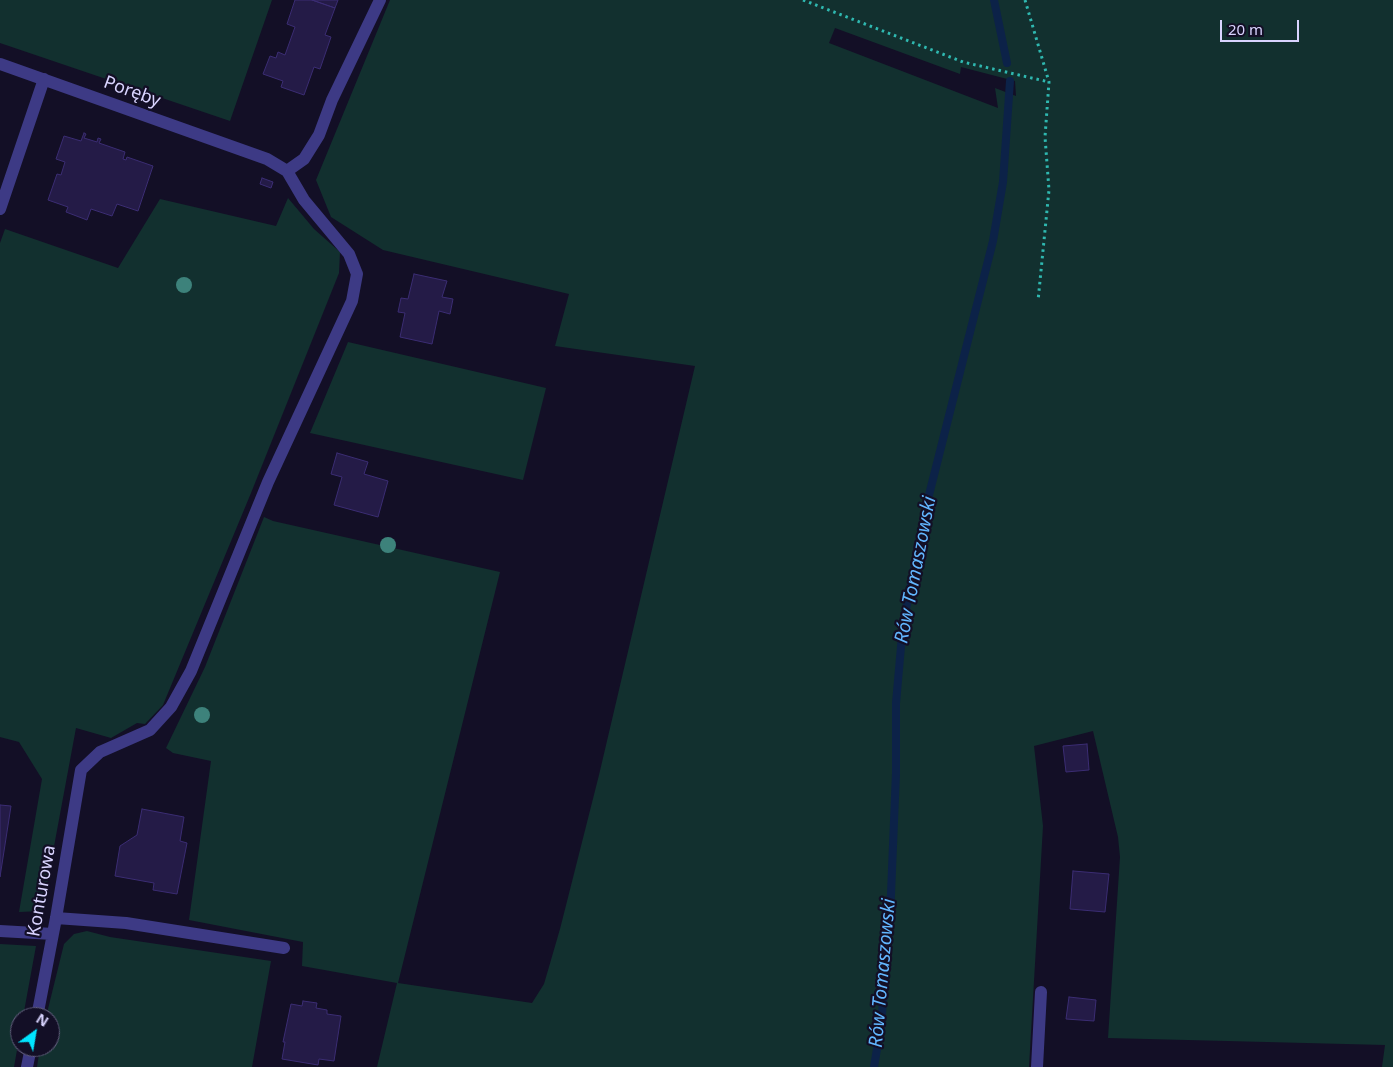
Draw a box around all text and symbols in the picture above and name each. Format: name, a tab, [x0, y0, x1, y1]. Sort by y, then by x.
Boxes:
scale bar	[1223, 10, 1302, 42]
text: 20 m	[1228, 19, 1263, 39]
street label: Poręby	[101, 72, 163, 112]
water label: Rów Tomaszowski	[891, 494, 941, 646]
street label: Konturowa	[23, 844, 61, 938]
water label: Rów Tomaszowski	[865, 898, 901, 1048]
north arrow	[10, 1007, 60, 1057]
text: N	[33, 1009, 53, 1031]

